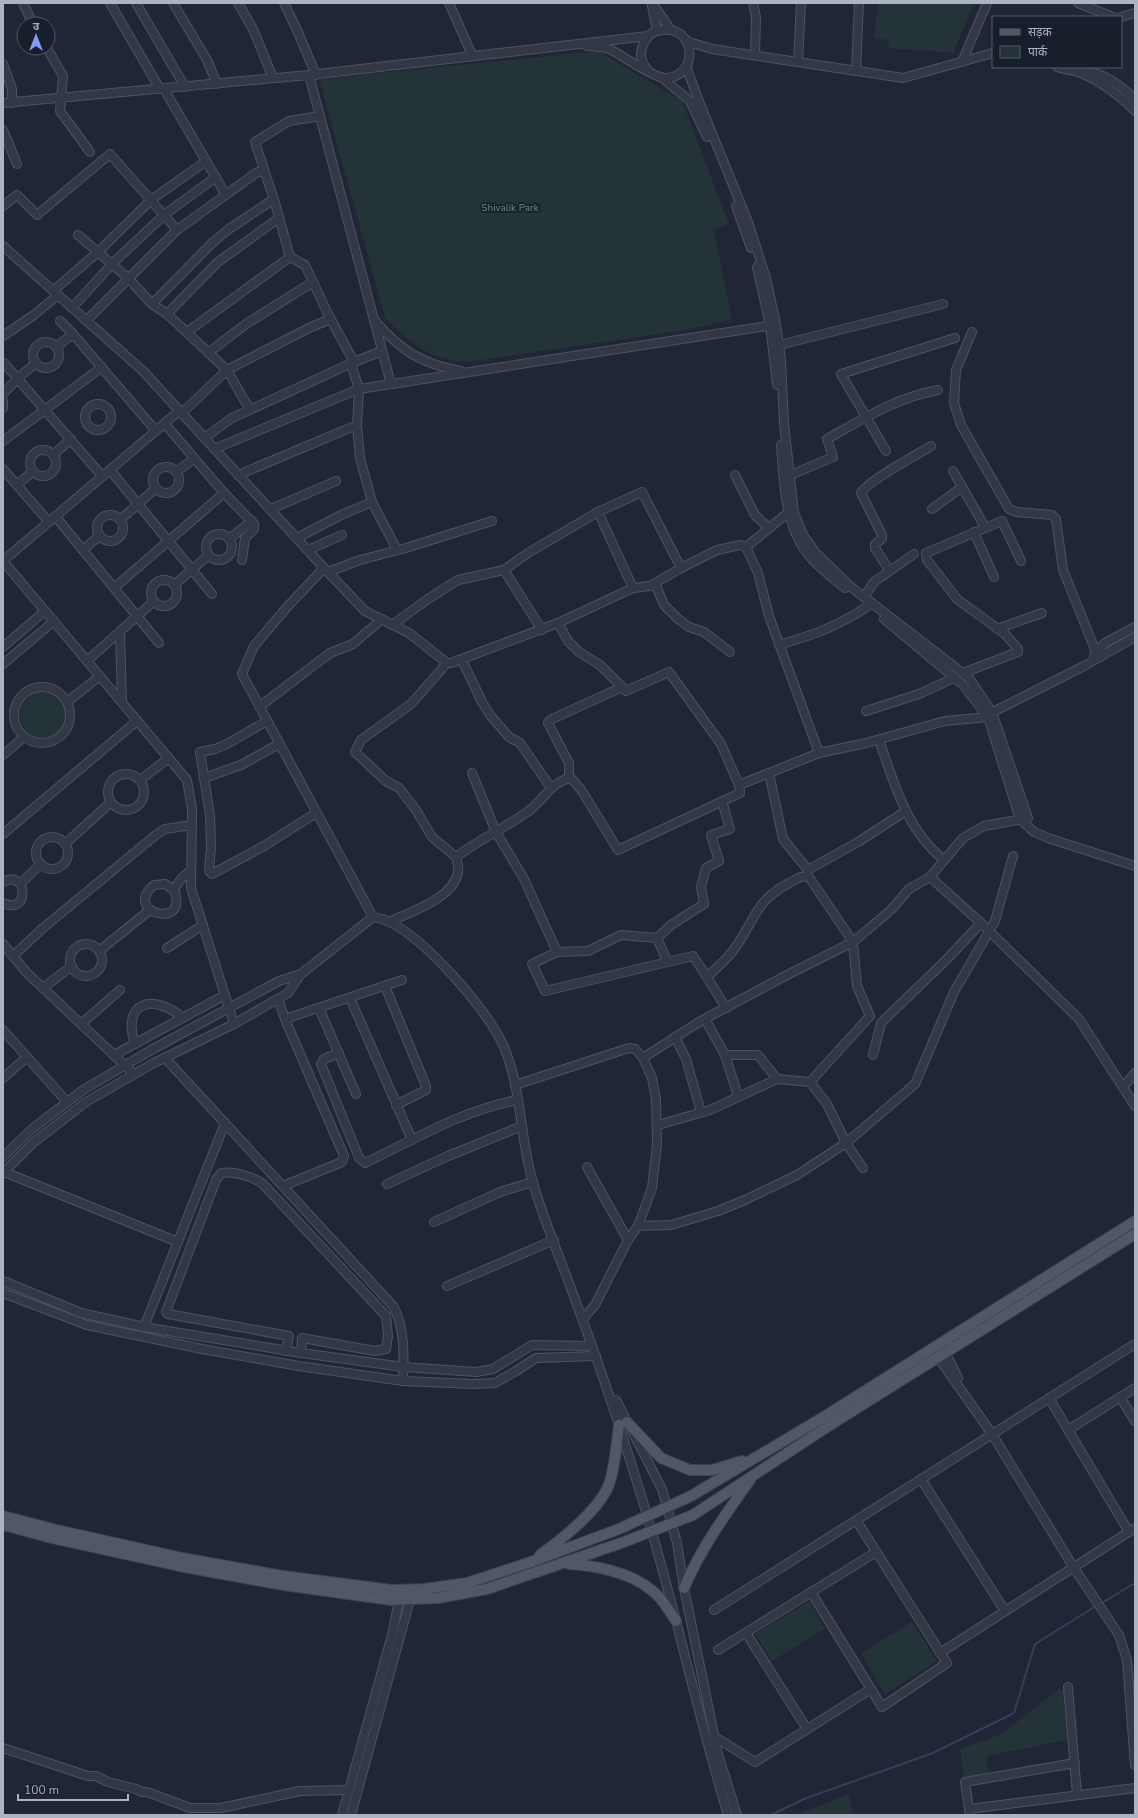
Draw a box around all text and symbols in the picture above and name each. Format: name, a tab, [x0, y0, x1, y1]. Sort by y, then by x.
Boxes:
north arrow	[16, 16, 56, 56]
legend	[992, 16, 1122, 68]
text: उ	[33, 19, 40, 34]
text: सड़क	[1028, 24, 1053, 40]
text: पार्क	[1028, 44, 1048, 60]
park label: Shivalik Park	[481, 201, 540, 215]
scale bar	[18, 1776, 128, 1802]
text: 100 m	[24, 1782, 59, 1798]

